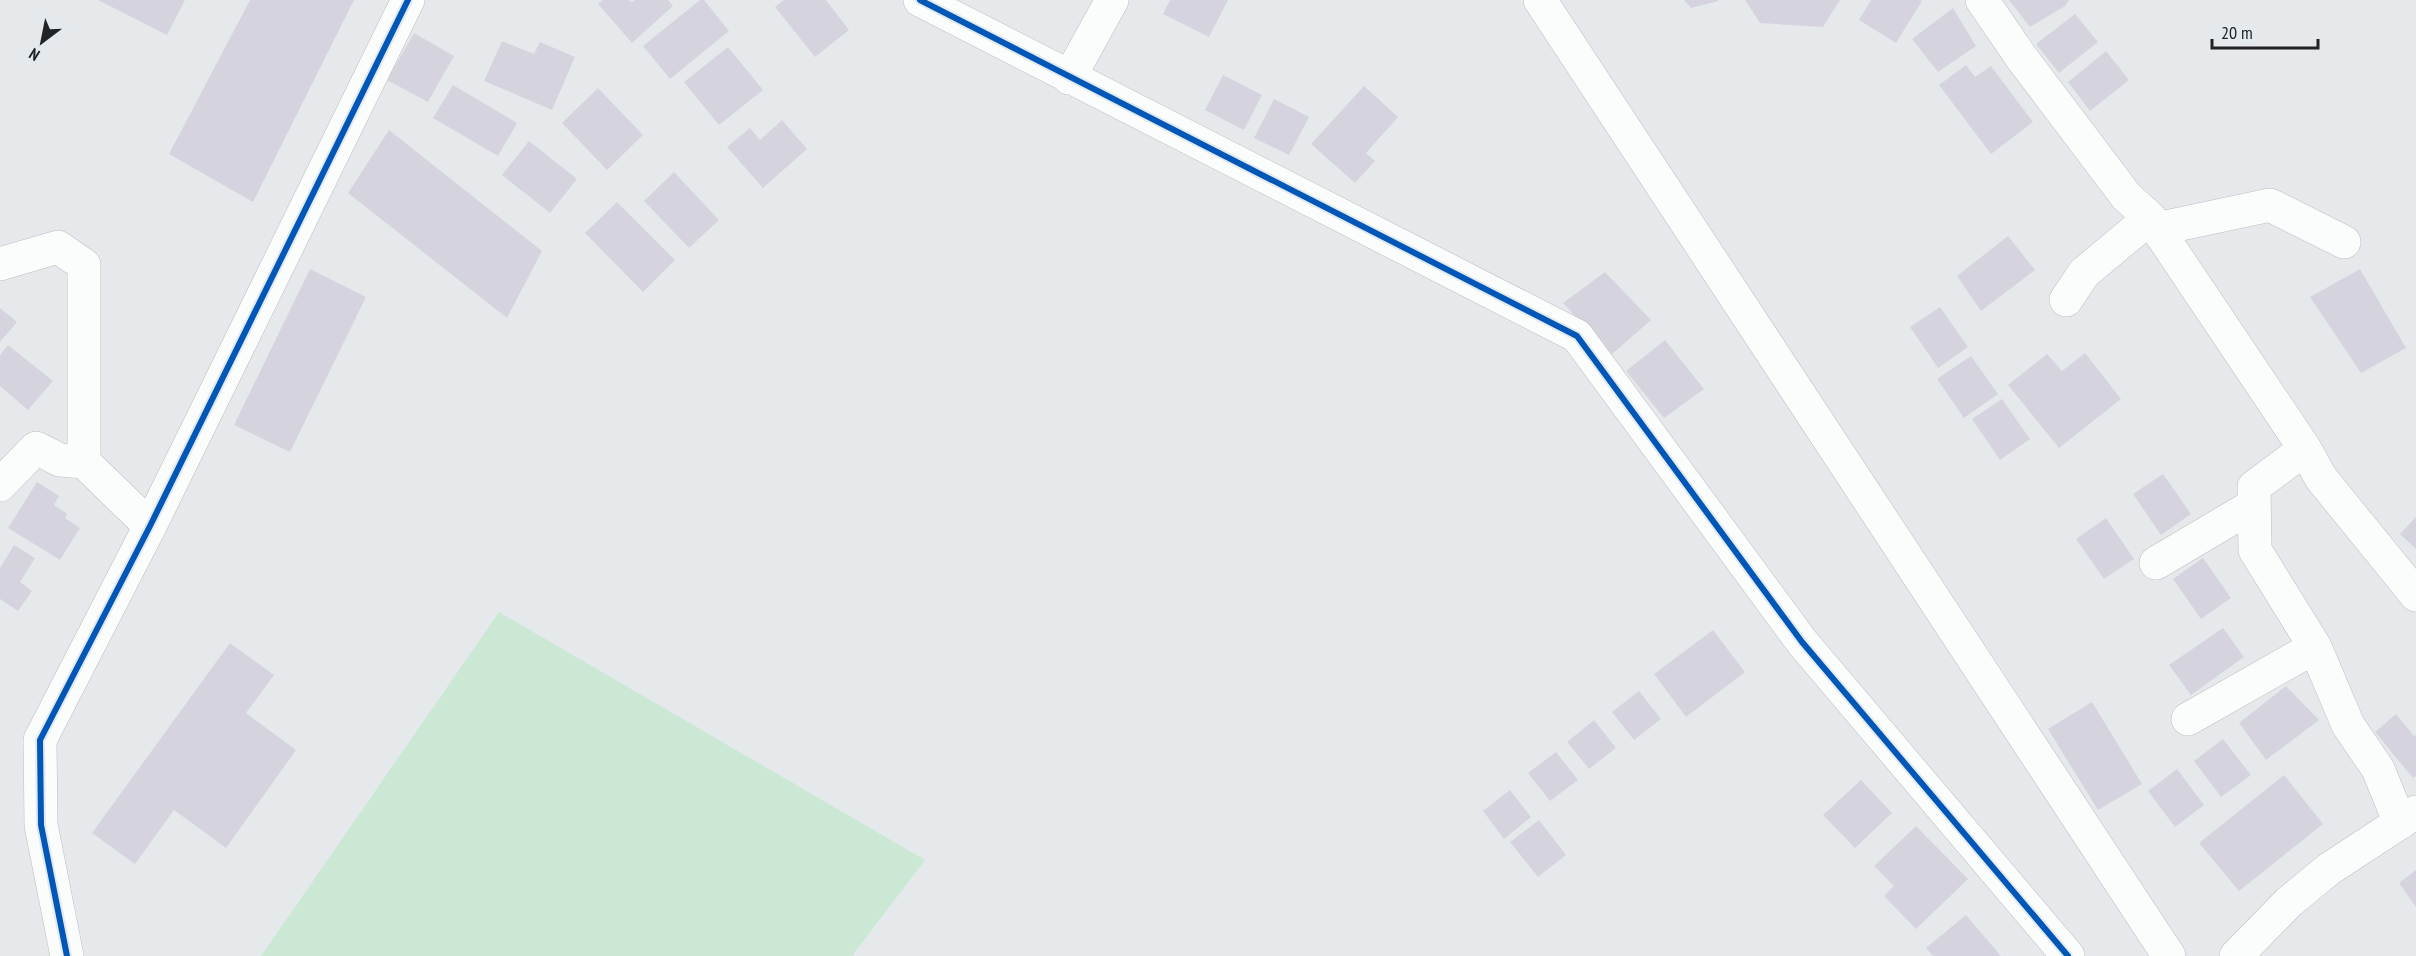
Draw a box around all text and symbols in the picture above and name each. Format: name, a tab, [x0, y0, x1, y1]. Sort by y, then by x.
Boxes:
north arrow	[12, 12, 72, 72]
scale bar	[2212, 12, 2318, 50]
text: 20 m	[2221, 21, 2253, 44]
text: N	[25, 44, 43, 65]

